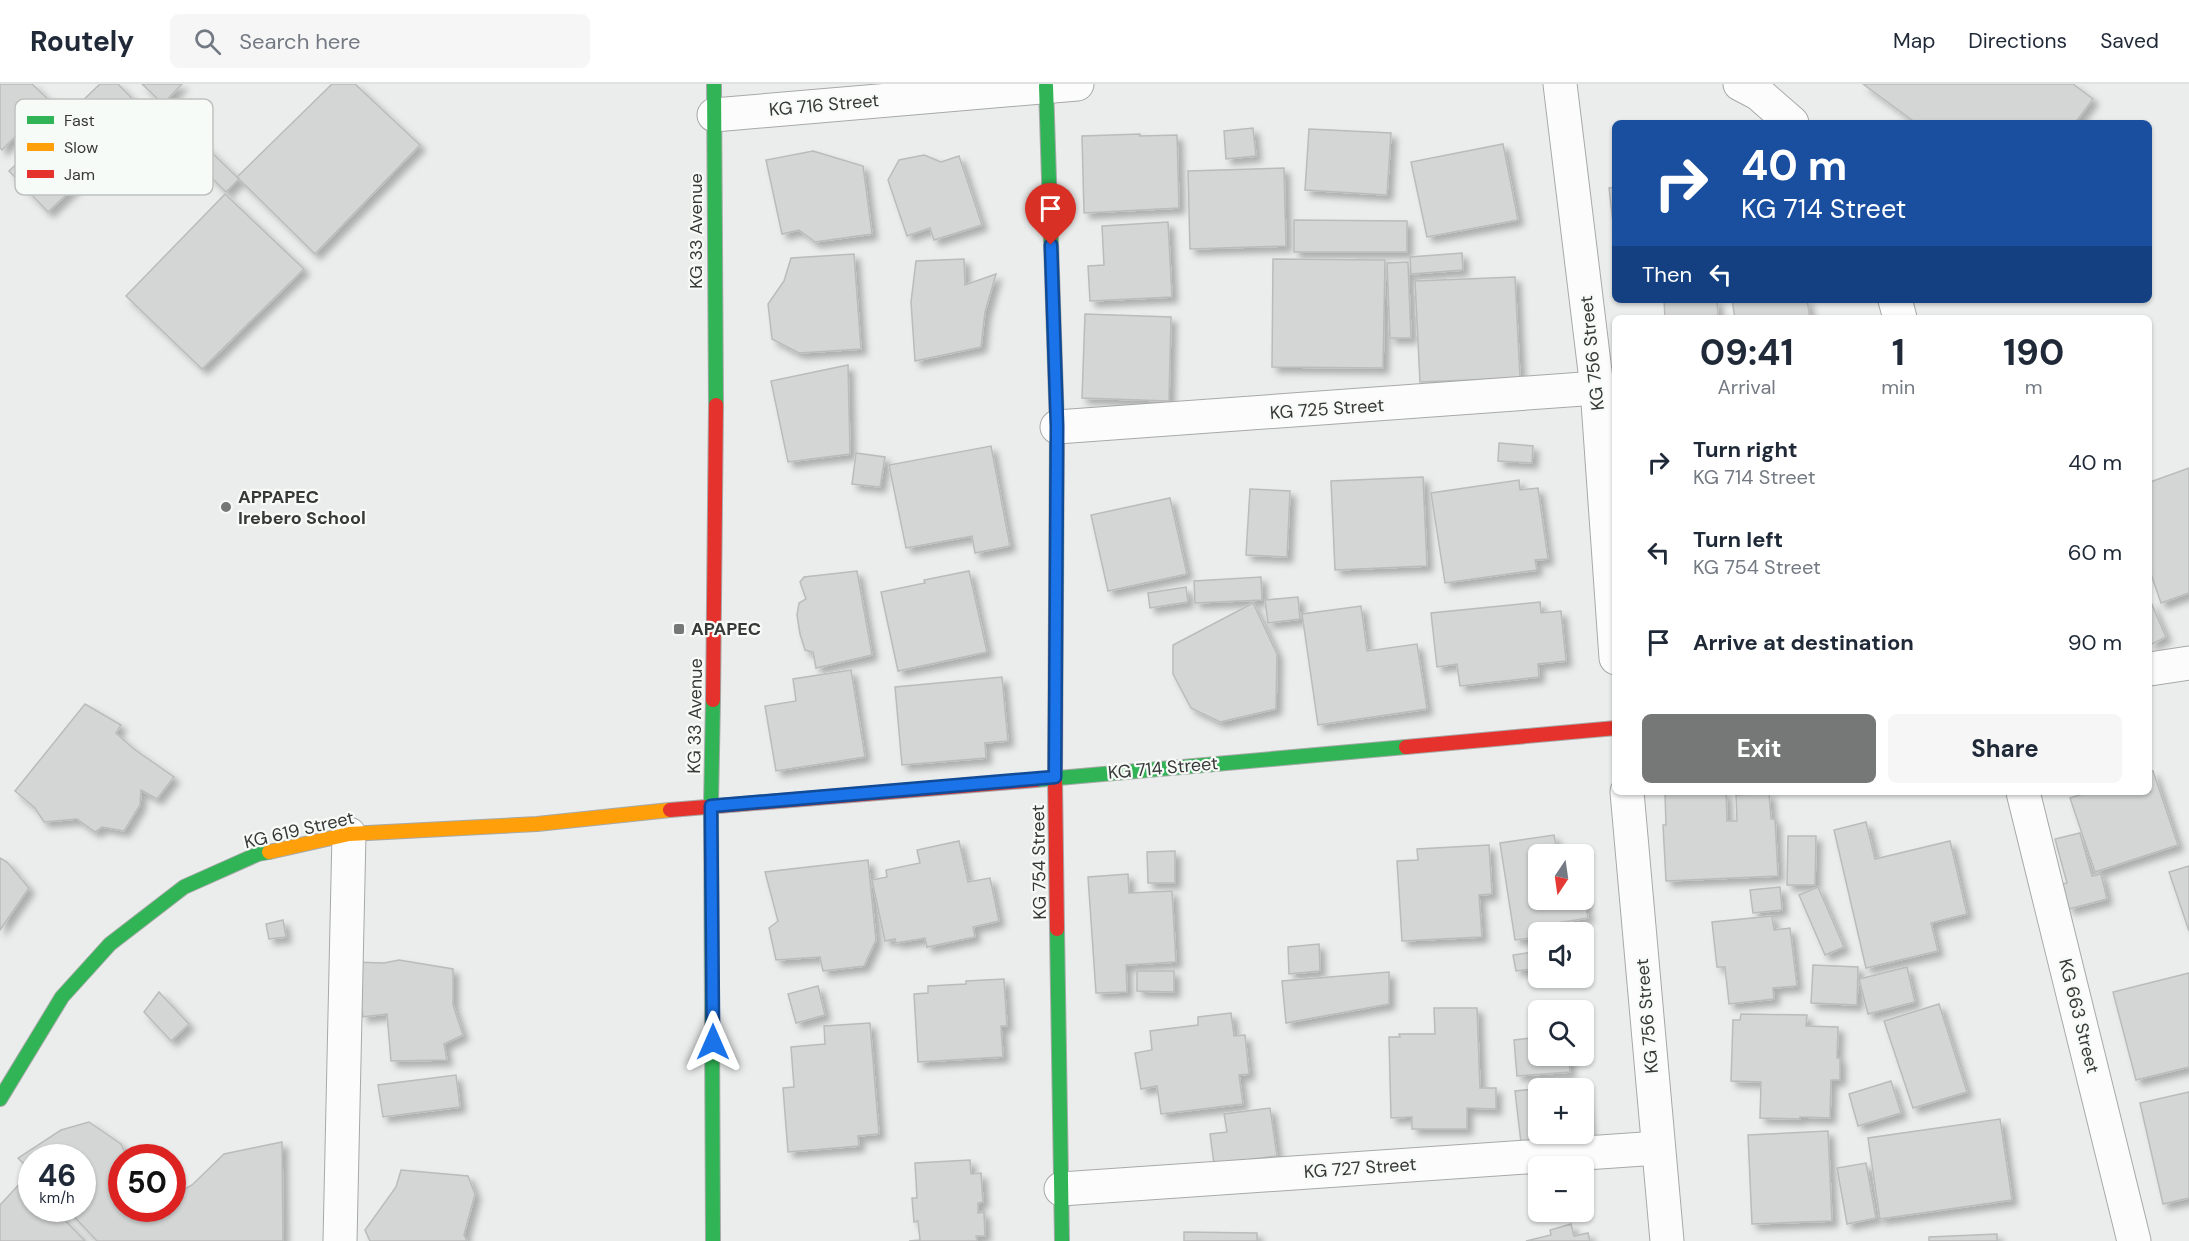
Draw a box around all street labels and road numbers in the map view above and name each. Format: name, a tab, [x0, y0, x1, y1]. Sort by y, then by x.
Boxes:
street label: KG 716 Street	[768, 88, 880, 122]
street label: KG 33 Avenue	[684, 173, 708, 289]
street label: KG 756 Street	[1574, 294, 1610, 412]
street label: KG 725 Street	[1269, 393, 1385, 425]
street label: KG 33 Avenue	[682, 658, 708, 774]
street label: KG 714 Street	[1107, 751, 1219, 785]
street label: KG 754 Street	[1026, 804, 1052, 920]
street label: KG 619 Street	[242, 806, 356, 854]
street label: KG 663 Street	[2053, 956, 2105, 1076]
street label: KG 756 Street	[1630, 957, 1664, 1075]
street label: KG 727 Street	[1303, 1152, 1417, 1184]

